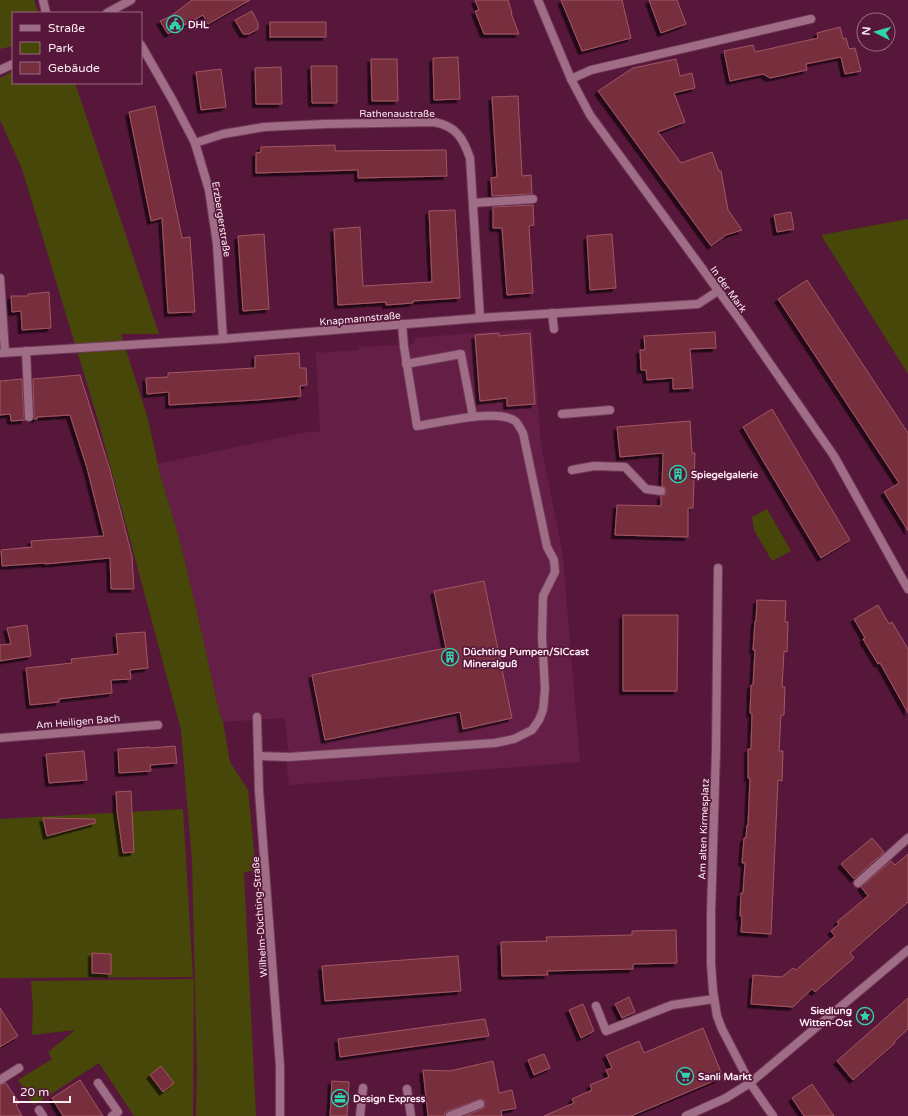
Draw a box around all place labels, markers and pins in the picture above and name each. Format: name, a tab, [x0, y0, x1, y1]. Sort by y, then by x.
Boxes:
public building icon: DHL	[165, 14, 185, 34]
place label: DHL	[188, 19, 209, 31]
building icon: Spiegelgalerie	[668, 464, 688, 484]
place label: Spiegelgalerie	[691, 469, 758, 481]
place label: Düchting Pumpen/SICcast Mineralguß	[463, 646, 589, 670]
building icon: Düchting Pumpen/SICcast Mineralguß	[440, 647, 460, 667]
place label: Siedlung Witten-Ost	[799, 1005, 852, 1029]
place icon: Siedlung Witten-Ost	[855, 1006, 875, 1026]
supermarket icon: Sanli Markt	[675, 1066, 695, 1086]
place label: Sanli Markt	[698, 1071, 752, 1083]
office icon: Design Express	[330, 1088, 350, 1108]
place label: Design Express	[353, 1093, 426, 1105]

